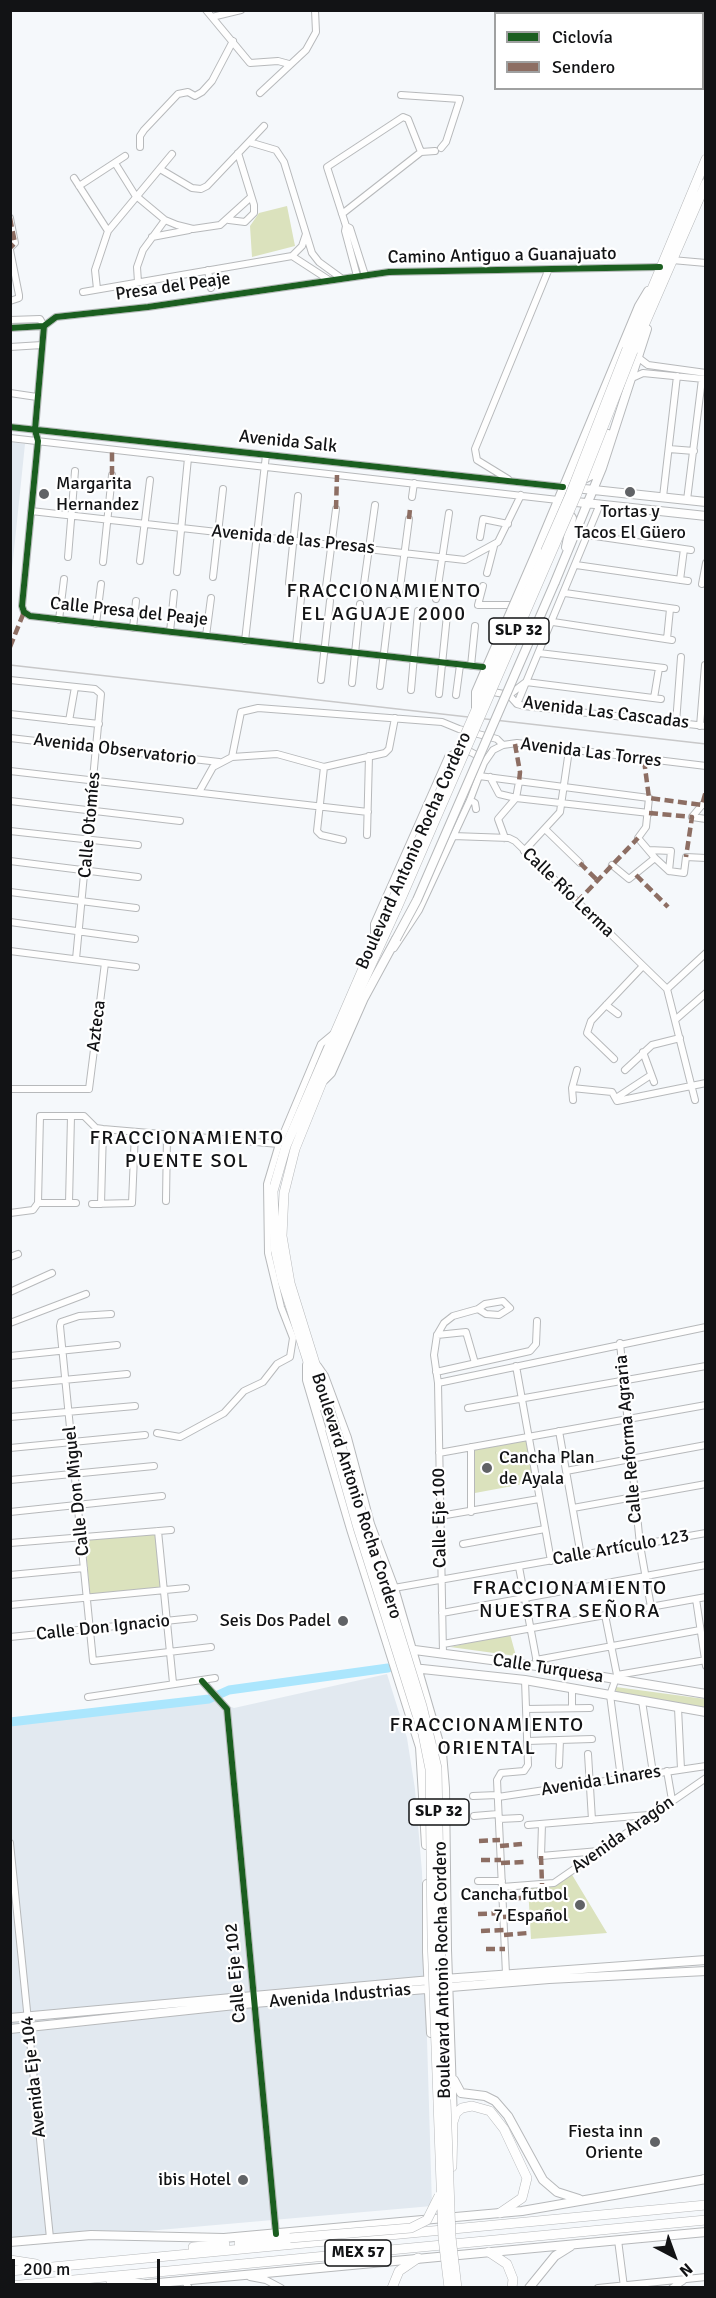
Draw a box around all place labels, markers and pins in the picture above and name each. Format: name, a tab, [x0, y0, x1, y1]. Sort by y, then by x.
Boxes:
place label: Margarita Hernandez	[56, 473, 139, 516]
marker: Tortas y Tacos El Güero	[623, 485, 637, 499]
marker: Margarita Hernandez	[37, 487, 51, 501]
place label: Tortas y Tacos El Güero	[574, 501, 686, 544]
place label: Cancha Plan de Ayala	[499, 1447, 595, 1490]
marker: Cancha Plan de Ayala	[480, 1461, 494, 1475]
place label: Seis Dos Padel	[220, 1610, 331, 1632]
marker: Seis Dos Padel	[336, 1614, 350, 1628]
place label: Cancha futbol 7 Español	[461, 1884, 568, 1926]
marker: Cancha futbol 7 Español	[573, 1898, 587, 1912]
place label: Fiesta inn Oriente	[568, 2121, 643, 2164]
marker: Fiesta inn Oriente	[648, 2135, 662, 2149]
place label: ibis Hotel	[158, 2169, 231, 2191]
marker: ibis Hotel	[236, 2173, 250, 2187]

